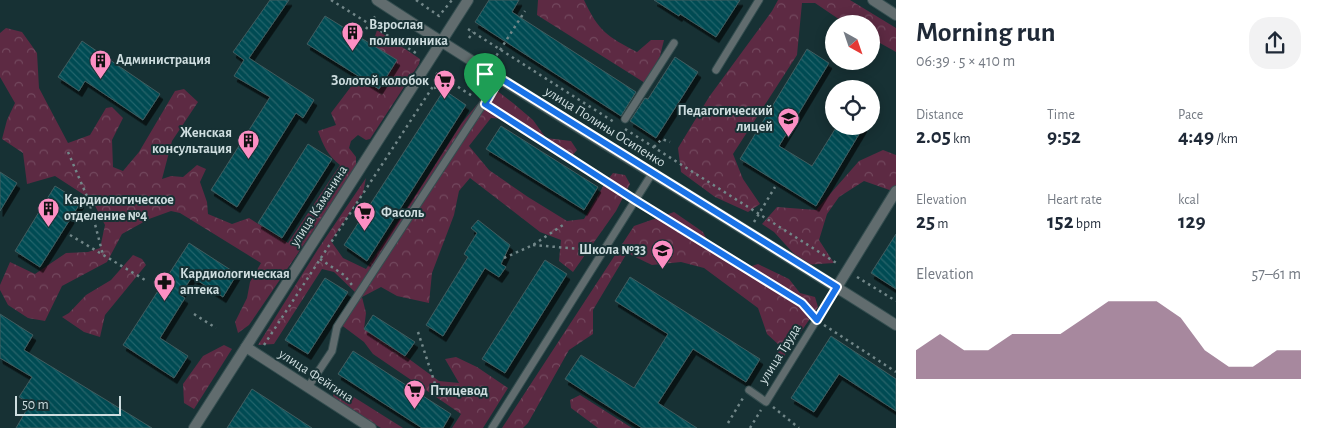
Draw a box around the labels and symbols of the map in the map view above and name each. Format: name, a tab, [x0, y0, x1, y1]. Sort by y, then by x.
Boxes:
north arrow	[825, 15, 880, 70]
place label: Взрослая поликлиника	[369, 18, 448, 48]
building icon: Взрослая поликлиника	[341, 21, 365, 52]
building icon: Администрация	[88, 48, 112, 79]
place label: Администрация	[116, 53, 211, 67]
pin	[464, 53, 506, 104]
supermarket icon: Золотой колобок	[433, 69, 457, 100]
place label: Золотой колобок	[331, 74, 429, 88]
street label: улица Полины Осипенко	[541, 84, 668, 170]
place label: Педагогический лицей	[677, 104, 773, 134]
school or university icon: Педагогический лицей	[777, 107, 801, 138]
place label: Женская консультация	[152, 126, 232, 156]
building icon: Женская консультация	[236, 129, 260, 160]
street label: улица Каманина	[287, 163, 351, 250]
place label: Кардиологическое отделение №4	[64, 193, 174, 223]
building icon: Кардиологическое отделение №4	[36, 196, 60, 227]
supermarket icon: Фасоль	[353, 201, 377, 232]
place label: Фасоль	[381, 206, 425, 220]
school or university icon: Школа №33	[650, 238, 674, 269]
place label: Школа №33	[579, 243, 646, 257]
place label: Кардиологическая аптека	[180, 267, 290, 297]
pharmacy icon: Кардиологическая аптека	[152, 270, 176, 301]
street label: улица Труда	[756, 321, 804, 387]
street label: улица Фейгина	[275, 346, 356, 406]
supermarket icon: Птицевод	[402, 379, 426, 410]
place label: Птицевод	[430, 384, 488, 398]
scale bar	[15, 393, 121, 416]

